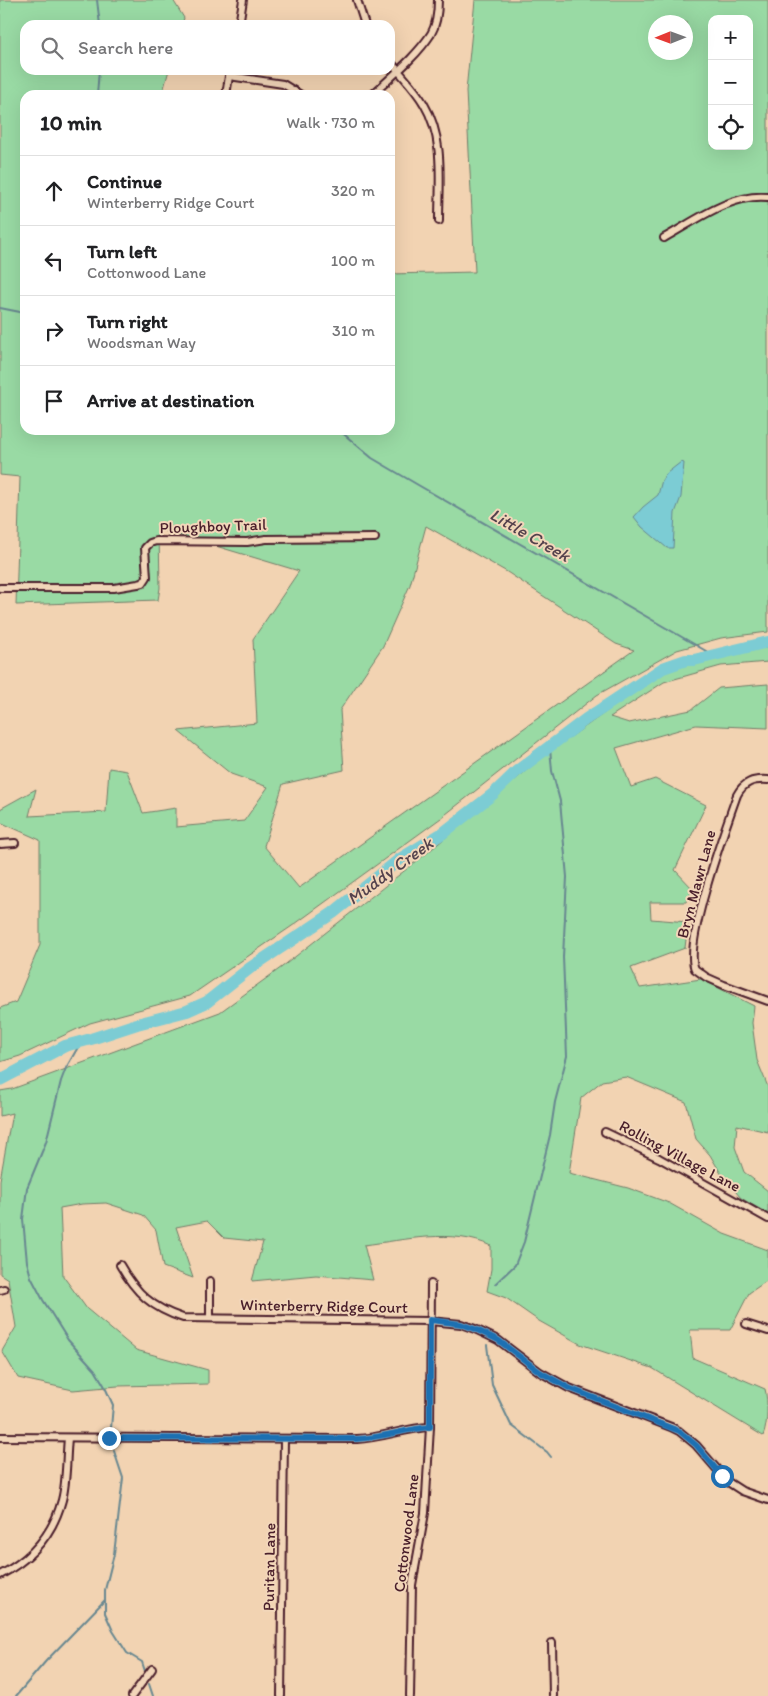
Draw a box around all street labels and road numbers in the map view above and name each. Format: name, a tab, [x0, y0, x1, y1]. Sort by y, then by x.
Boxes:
street label: Ploughboy Trail	[159, 515, 267, 537]
street label: Bryn Mawr Lane	[672, 827, 720, 940]
street label: Rolling Village Lane	[616, 1116, 744, 1196]
street label: Winterberry Ridge Court	[240, 1295, 408, 1317]
street label: Cottonwood Lane	[389, 1472, 423, 1593]
street label: Puritan Lane	[259, 1523, 279, 1611]

